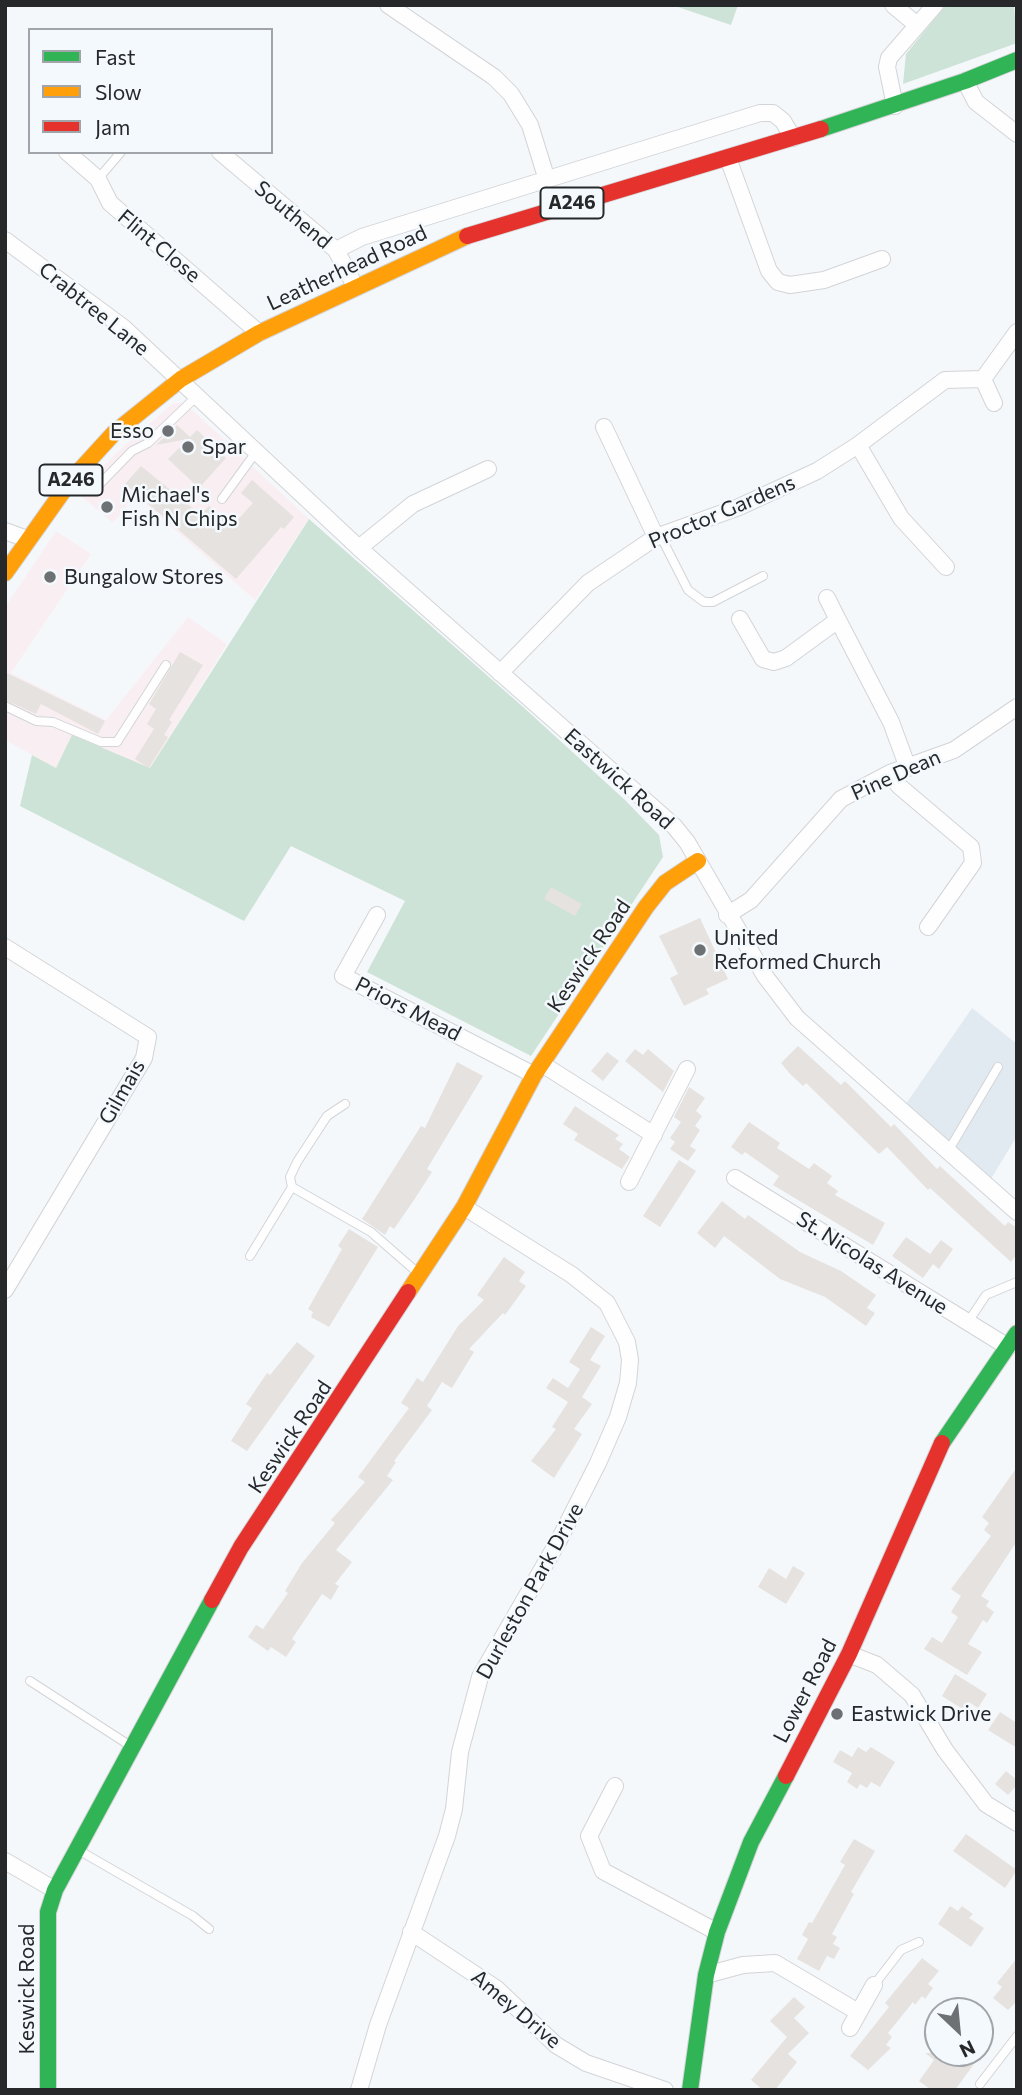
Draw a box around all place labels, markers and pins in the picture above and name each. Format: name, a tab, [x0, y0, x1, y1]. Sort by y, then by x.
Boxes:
place label: Esso	[110, 418, 154, 444]
marker: Esso	[160, 423, 176, 439]
place label: Spar	[202, 434, 246, 460]
marker: Spar	[180, 439, 196, 455]
place label: Michael's Fish N Chips	[121, 482, 237, 532]
marker: Michael's Fish N Chips	[99, 499, 115, 515]
place label: Bungalow Stores	[64, 564, 224, 590]
marker: Bungalow Stores	[42, 569, 58, 585]
place label: United Reformed Church	[714, 925, 881, 975]
marker: United Reformed Church	[692, 942, 708, 958]
place label: Eastwick Drive	[851, 1701, 991, 1727]
marker: Eastwick Drive	[829, 1706, 845, 1722]

